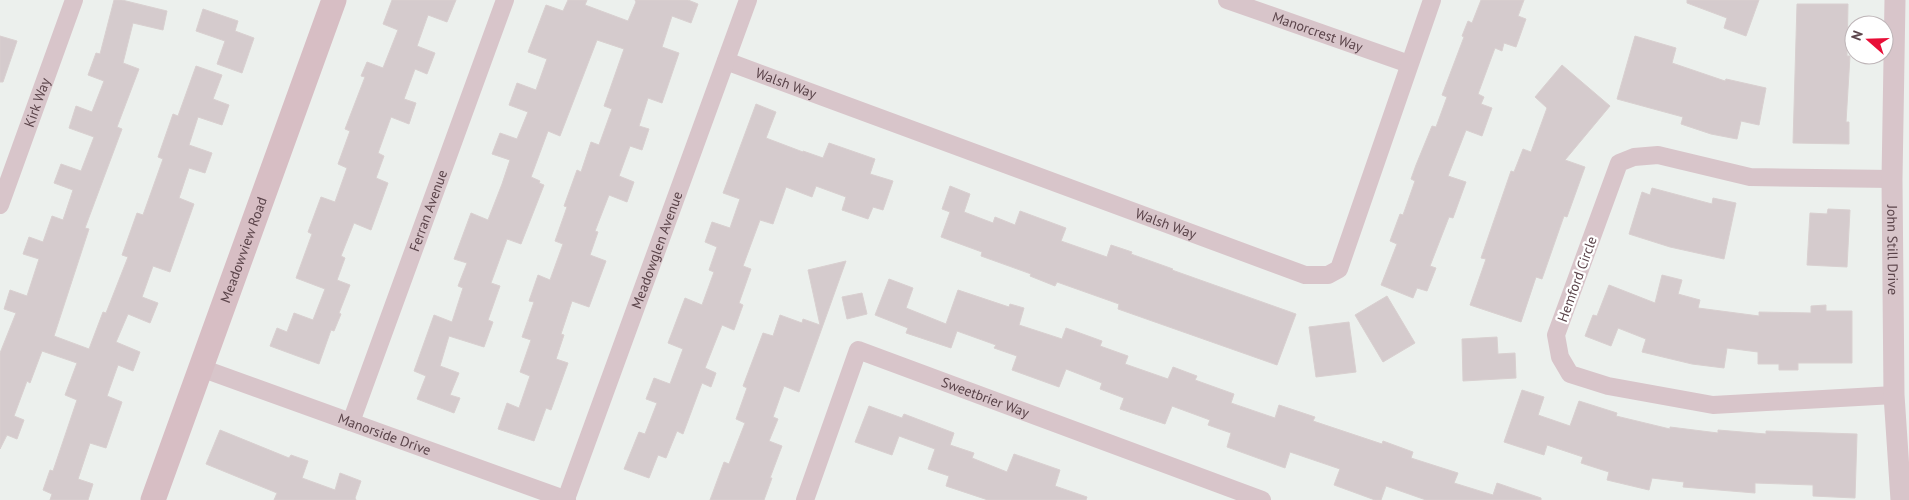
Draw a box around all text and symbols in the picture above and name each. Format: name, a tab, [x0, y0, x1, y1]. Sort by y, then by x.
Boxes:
street label: Manorcrest Way	[1270, 8, 1366, 56]
north arrow	[1844, 15, 1894, 65]
text: N	[1847, 28, 1867, 43]
street label: Walsh Way	[753, 64, 819, 103]
street label: Kirk Way	[20, 75, 54, 130]
street label: Ferran Avenue	[405, 167, 451, 254]
street label: Meadowglen Avenue	[627, 189, 686, 311]
street label: Meadowview Road	[216, 194, 271, 305]
street label: Walsh Way	[1133, 204, 1199, 243]
street label: John Still Drive	[1883, 204, 1902, 295]
street label: Hemford Circle	[1553, 234, 1601, 324]
street label: Sweetbrier Way	[939, 373, 1032, 422]
street label: Manorside Drive	[336, 409, 433, 459]

